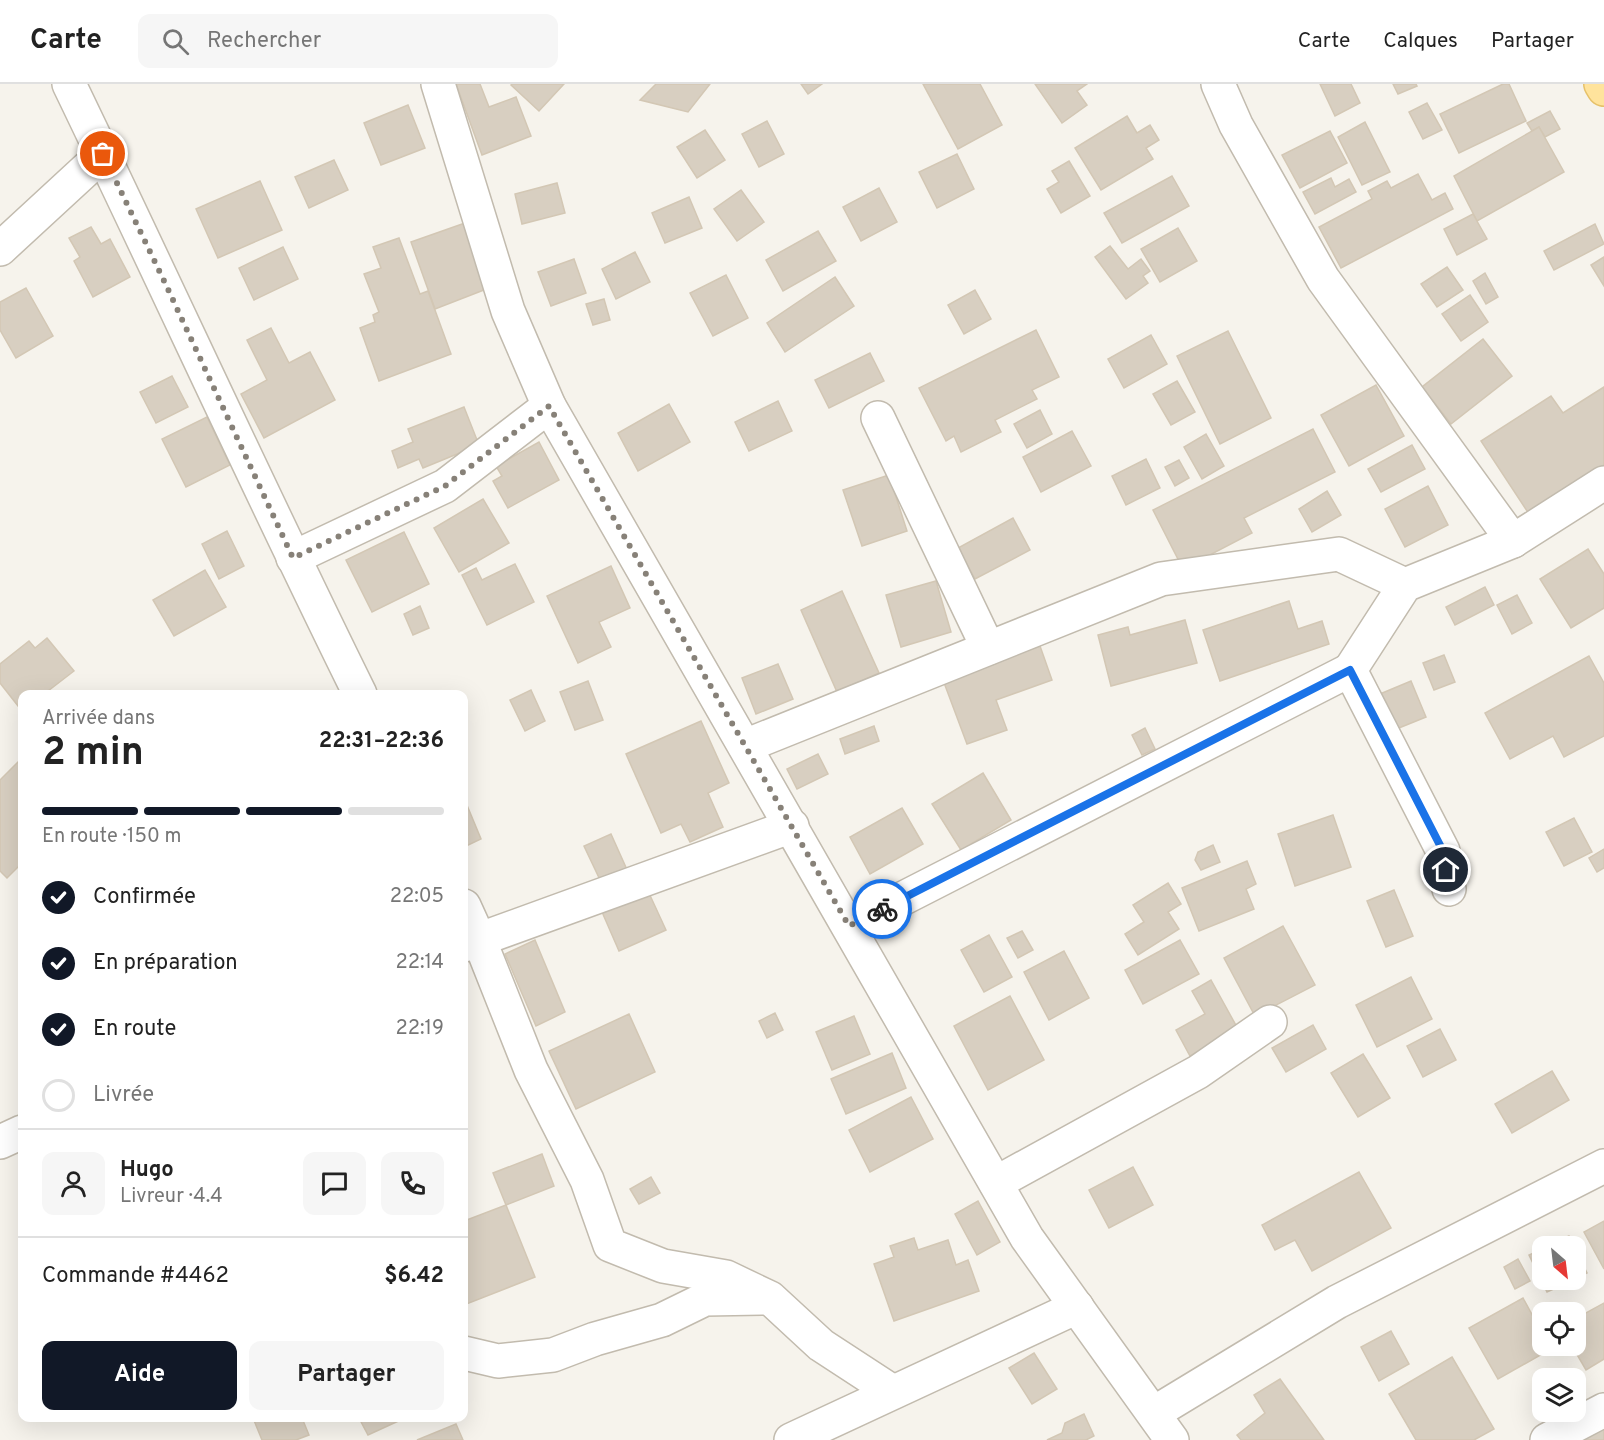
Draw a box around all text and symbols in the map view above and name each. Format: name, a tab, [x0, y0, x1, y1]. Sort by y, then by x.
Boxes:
search box	[138, 14, 558, 68]
text: Carte	[30, 23, 102, 59]
icon: search	[159, 25, 192, 58]
text: Rechercher	[207, 28, 321, 55]
text: Carte	[1298, 28, 1350, 55]
text: Calques	[1383, 28, 1458, 55]
text: Partager	[1491, 28, 1574, 55]
pin	[77, 128, 128, 179]
icon: bag	[86, 137, 119, 170]
text: Arrivée dans	[42, 706, 155, 732]
text: 22:31–22:36	[319, 728, 444, 755]
text: 2 min	[42, 730, 144, 779]
text: En route · 150 m	[42, 824, 181, 850]
pin	[1420, 844, 1471, 895]
icon: home	[1429, 853, 1462, 886]
courier	[852, 879, 912, 939]
icon: check	[42, 881, 75, 914]
text: Confirmée	[93, 884, 196, 911]
text: 22:05	[390, 884, 444, 910]
icon: bike	[866, 893, 899, 926]
icon: check	[42, 947, 75, 980]
text: En préparation	[93, 950, 238, 977]
text: 22:14	[396, 950, 444, 976]
icon: check	[42, 1013, 75, 1046]
text: En route	[93, 1016, 176, 1043]
text: 22:19	[396, 1016, 444, 1042]
text: Livrée	[93, 1082, 154, 1109]
button: person	[42, 1152, 105, 1215]
button: chat	[303, 1152, 366, 1215]
button: phone	[381, 1152, 444, 1215]
text: Hugo	[120, 1157, 174, 1184]
text: Livreur · 4.4	[120, 1184, 223, 1210]
north arrow	[1532, 1236, 1586, 1290]
map controls	[1532, 1236, 1586, 1422]
text: Commande #4462	[42, 1263, 229, 1290]
text: $6.42	[384, 1263, 444, 1290]
button: locate	[1532, 1302, 1586, 1356]
button: Aide	[42, 1341, 237, 1410]
button: Partager	[249, 1341, 444, 1410]
button: layers	[1532, 1368, 1586, 1422]

